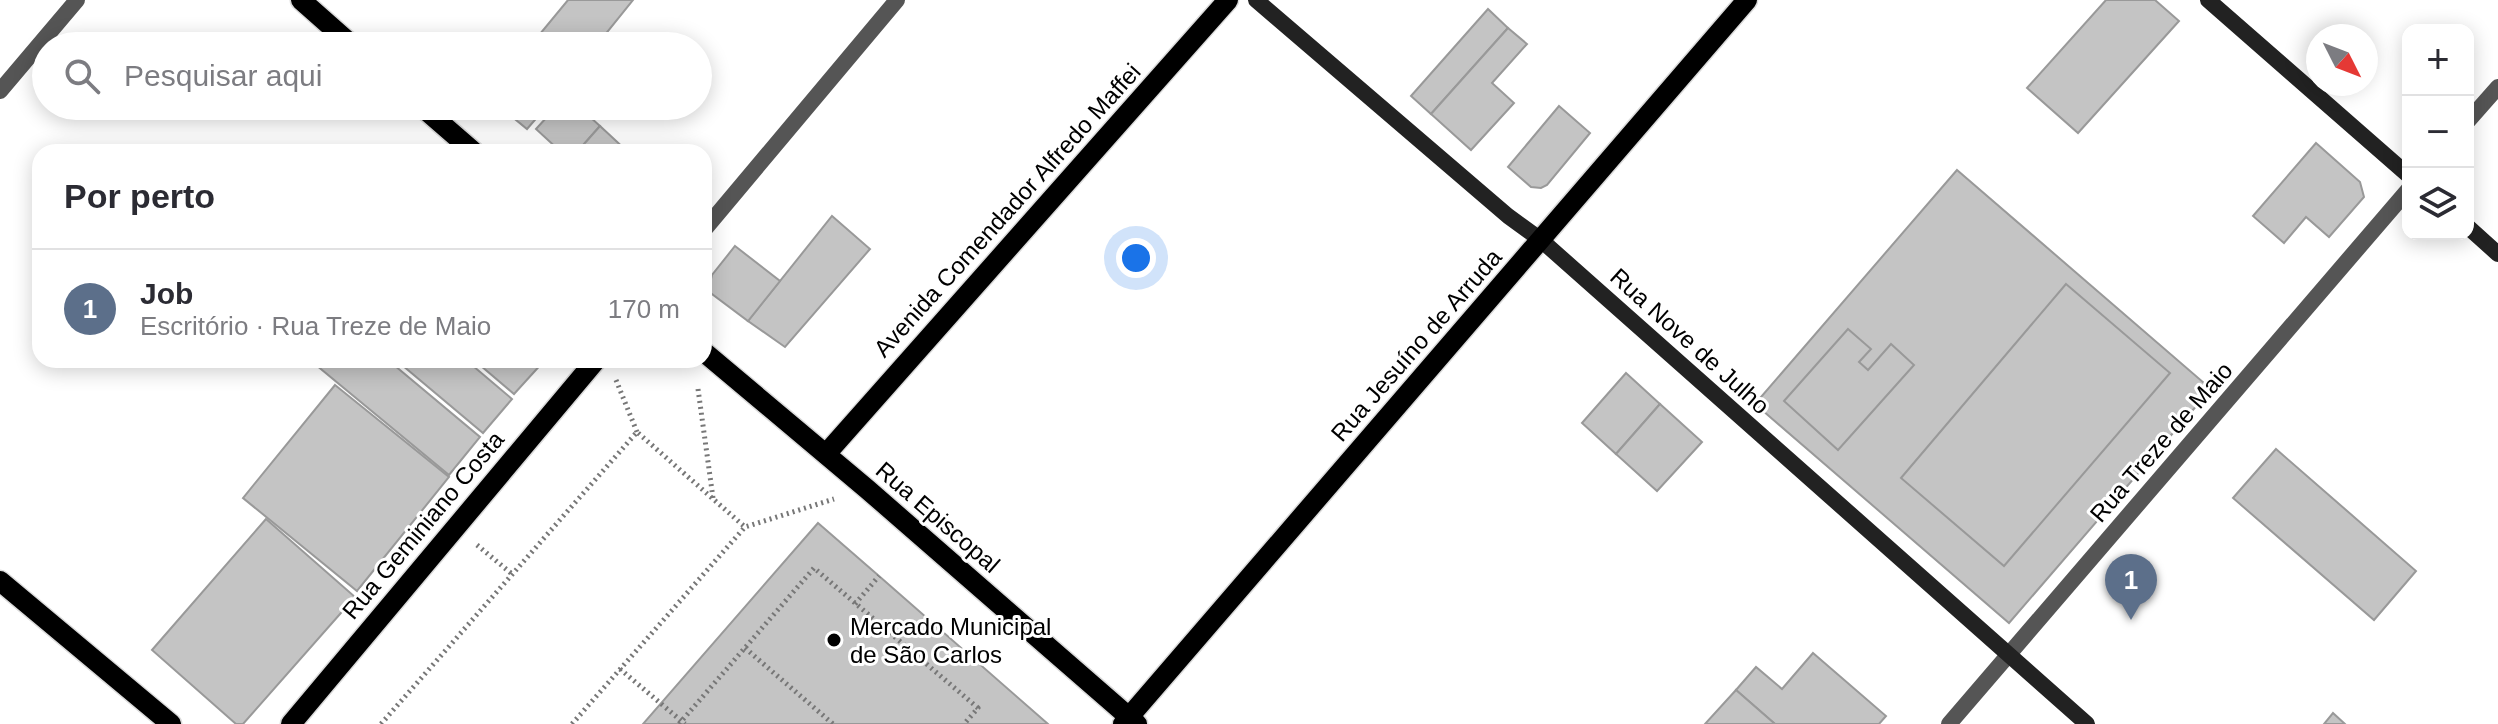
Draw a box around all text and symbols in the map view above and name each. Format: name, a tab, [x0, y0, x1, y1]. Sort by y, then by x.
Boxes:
north arrow	[2306, 24, 2378, 96]
map controls	[2402, 24, 2474, 240]
button: +	[2402, 24, 2474, 96]
search box	[32, 32, 712, 120]
icon: search	[60, 54, 104, 98]
street label: Avenida Comendador Alfredo Maffei	[868, 58, 1146, 362]
text: Pesquisar aqui	[124, 59, 322, 92]
button: −	[2402, 96, 2474, 168]
button: layers	[2402, 168, 2474, 240]
text: Por perto	[64, 177, 215, 215]
your location	[1116, 238, 1156, 278]
street label: Rua Jesuíno de Arruda	[1325, 243, 1507, 446]
street label: Rua Nove de Julho	[1605, 263, 1775, 419]
text: Job	[140, 277, 193, 310]
text: 1	[83, 294, 97, 324]
text: 170 m	[608, 294, 680, 324]
text: Escritório · Rua Treze de Maio	[140, 311, 491, 341]
street label: Rua Treze de Maio	[2084, 357, 2238, 527]
street label: Rua Geminiano Costa	[337, 425, 510, 624]
street label: Rua Episcopal	[871, 456, 1005, 578]
pin: 1	[2105, 554, 2157, 620]
place label: Mercado Municipal de São Carlos	[850, 613, 1051, 668]
marker: Mercado Municipal de São Carlos	[825, 631, 843, 649]

